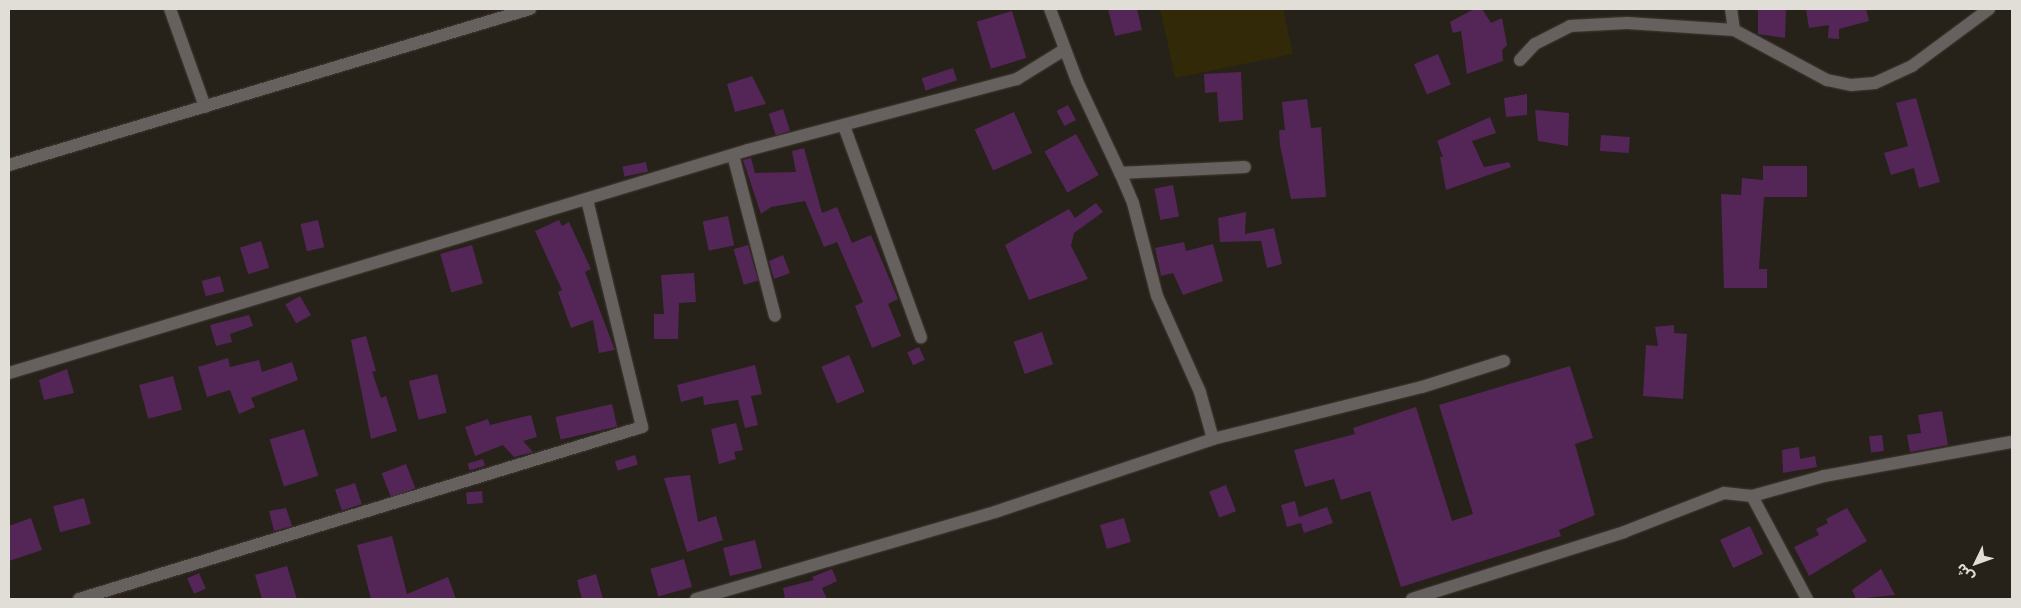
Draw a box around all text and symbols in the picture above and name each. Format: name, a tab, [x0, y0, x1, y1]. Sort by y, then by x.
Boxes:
north arrow	[1951, 538, 2001, 588]
text: ش	[1951, 560, 1978, 587]

